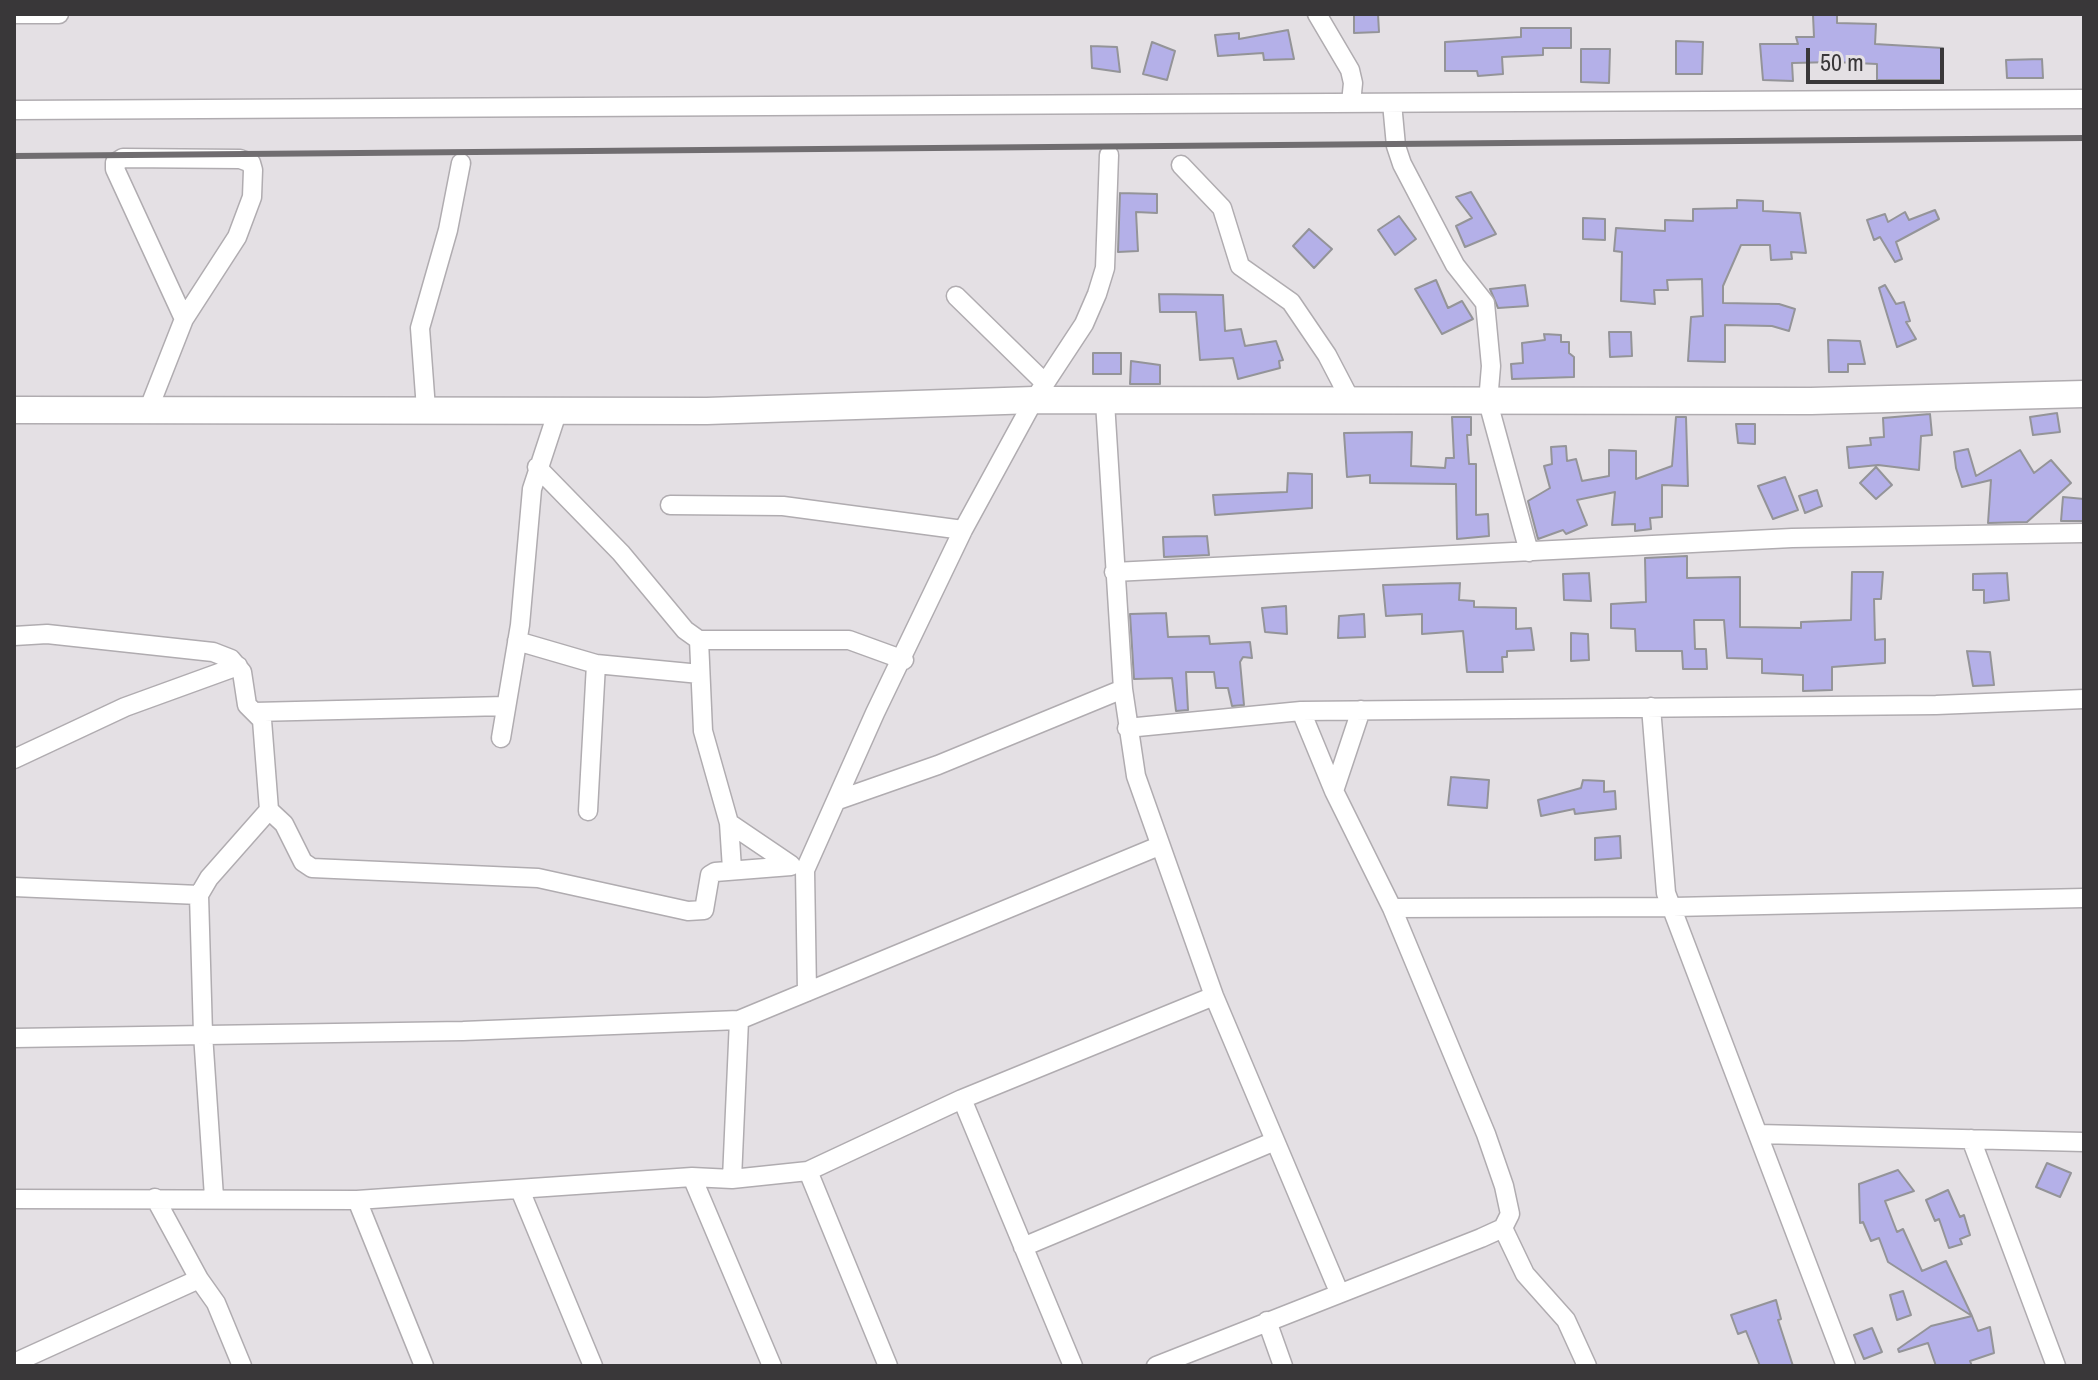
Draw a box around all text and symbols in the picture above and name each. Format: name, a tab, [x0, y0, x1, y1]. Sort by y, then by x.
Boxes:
scale bar	[1810, 32, 1948, 82]
text: 50 m	[1820, 46, 1864, 78]

